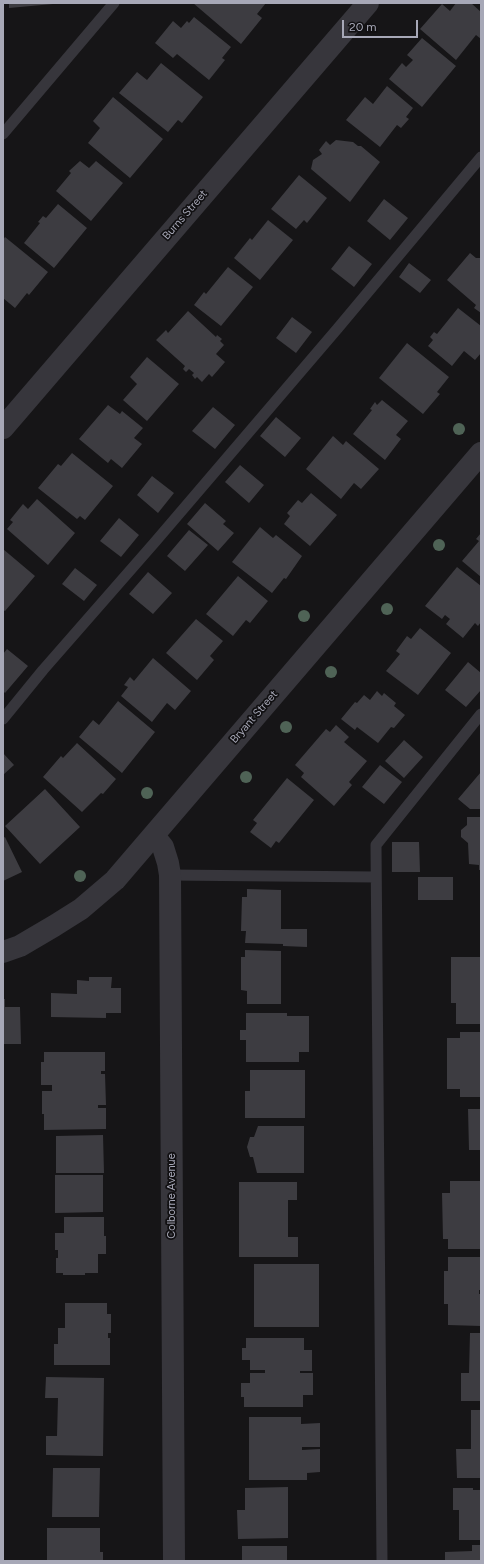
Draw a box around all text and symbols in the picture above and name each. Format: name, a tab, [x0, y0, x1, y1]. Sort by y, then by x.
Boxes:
scale bar	[344, 12, 420, 38]
text: 20 m	[349, 20, 377, 34]
street label: Burns Street	[160, 188, 210, 242]
street label: Bryant Street	[228, 688, 280, 746]
street label: Colborne Avenue	[165, 1153, 179, 1239]

